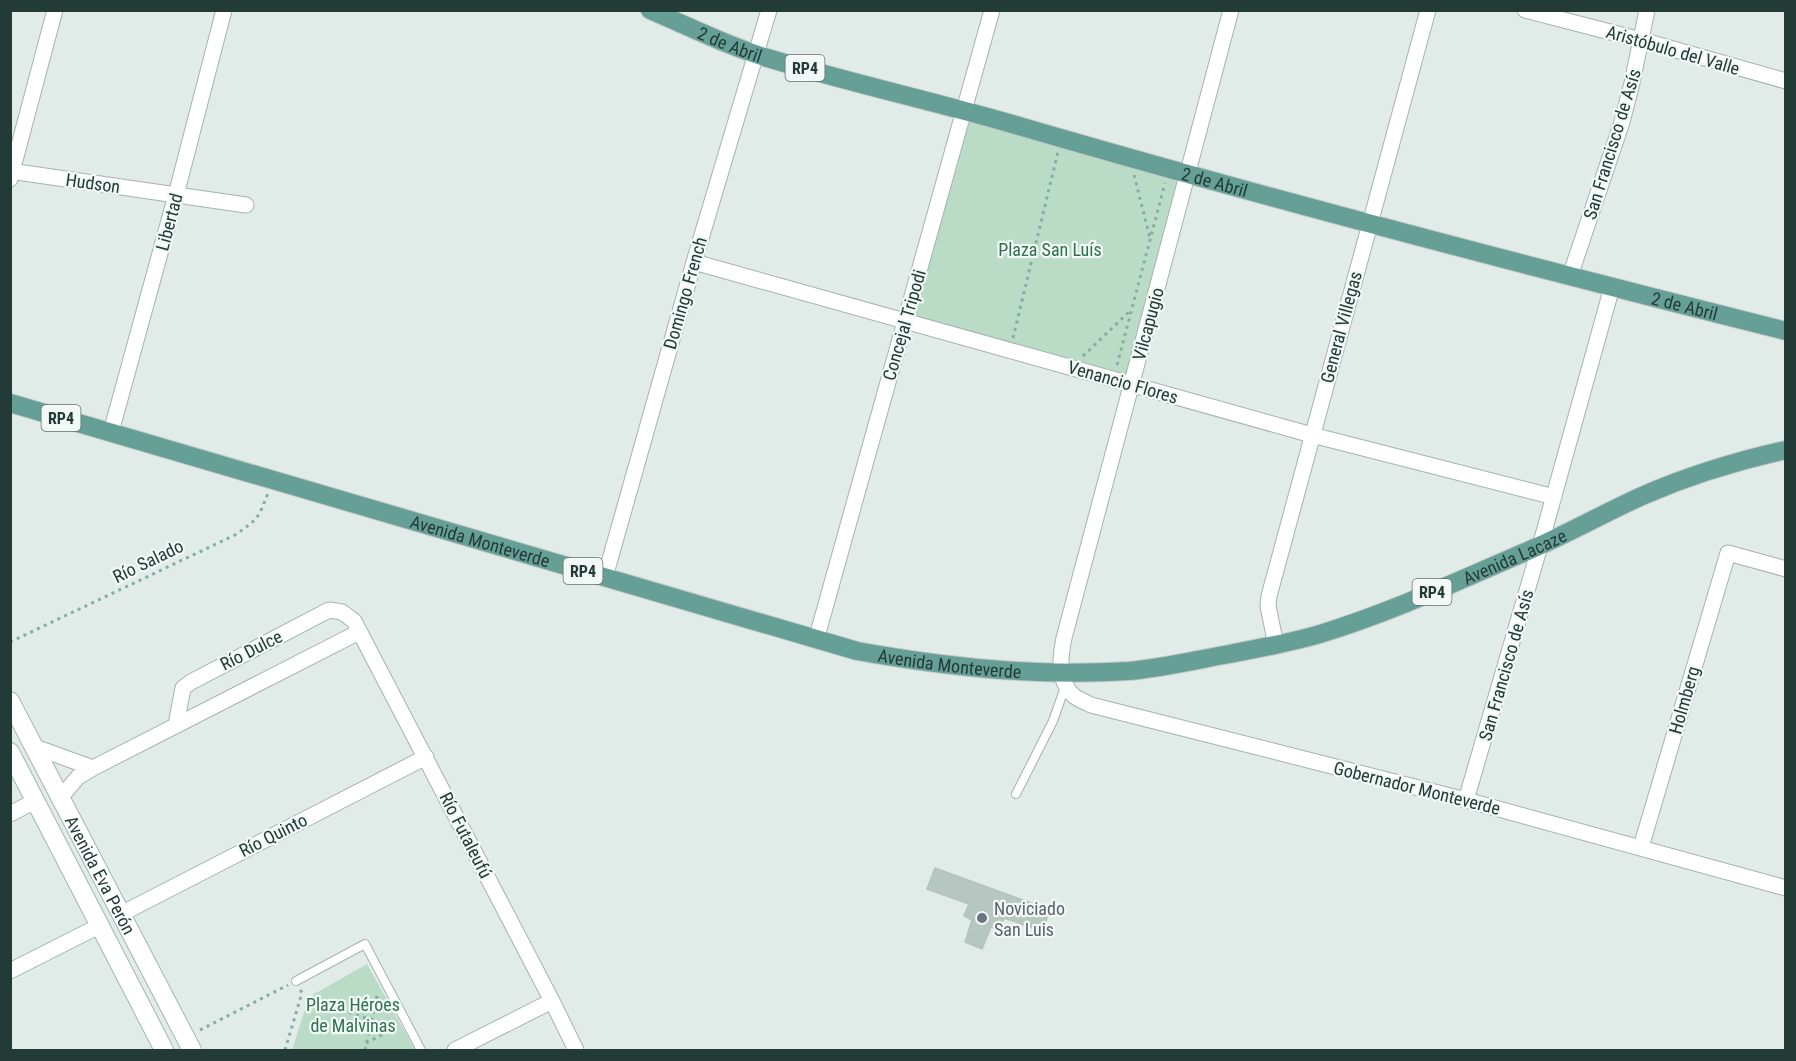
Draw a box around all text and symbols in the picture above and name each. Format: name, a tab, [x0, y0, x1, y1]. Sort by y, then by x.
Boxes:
street label: Aristóbulo del Valle	[1604, 21, 1742, 79]
street label: 2 de Abril	[694, 22, 765, 66]
road number: RP4	[786, 55, 824, 81]
street label: San Francisco de Asís	[1579, 66, 1645, 222]
street label: 2 de Abril	[1179, 163, 1250, 201]
street label: Hudson	[64, 169, 122, 197]
street label: Libertad	[151, 191, 187, 253]
street label: Domingo French	[659, 235, 711, 351]
park label: Plaza San Luís	[998, 239, 1102, 260]
street label: Concejal Tripodi	[878, 267, 930, 383]
street label: General Villegas	[1316, 269, 1366, 385]
street label: Vilcapugio	[1128, 285, 1168, 363]
street label: 2 de Abril	[1649, 287, 1720, 324]
street label: Venancio Flores	[1066, 356, 1180, 408]
road number: RP4	[42, 405, 80, 431]
street label: Avenida Monteverde	[408, 510, 552, 571]
street label: Avenida Lacaze	[1459, 524, 1570, 589]
street label: Río Salado	[109, 535, 187, 587]
road number: RP4	[564, 558, 602, 584]
road number: RP4	[1412, 579, 1452, 605]
street label: San Francisco de Asís	[1474, 587, 1538, 743]
street label: Río Dulce	[216, 625, 286, 675]
street label: Avenida Monteverde	[876, 644, 1022, 682]
street label: Holmberg	[1664, 664, 1704, 736]
street label: Gobernador Monteverde	[1331, 757, 1503, 819]
street label: Río Futaleufú	[435, 788, 497, 882]
street label: Río Quinto	[235, 809, 311, 861]
street label: Avenida Eva Perón	[61, 812, 140, 938]
place label: Noviciado San Luis	[994, 898, 1065, 940]
marker: Noviciado San Luis	[975, 911, 989, 925]
park label: Plaza Héroes de Malvinas	[306, 994, 400, 1036]

